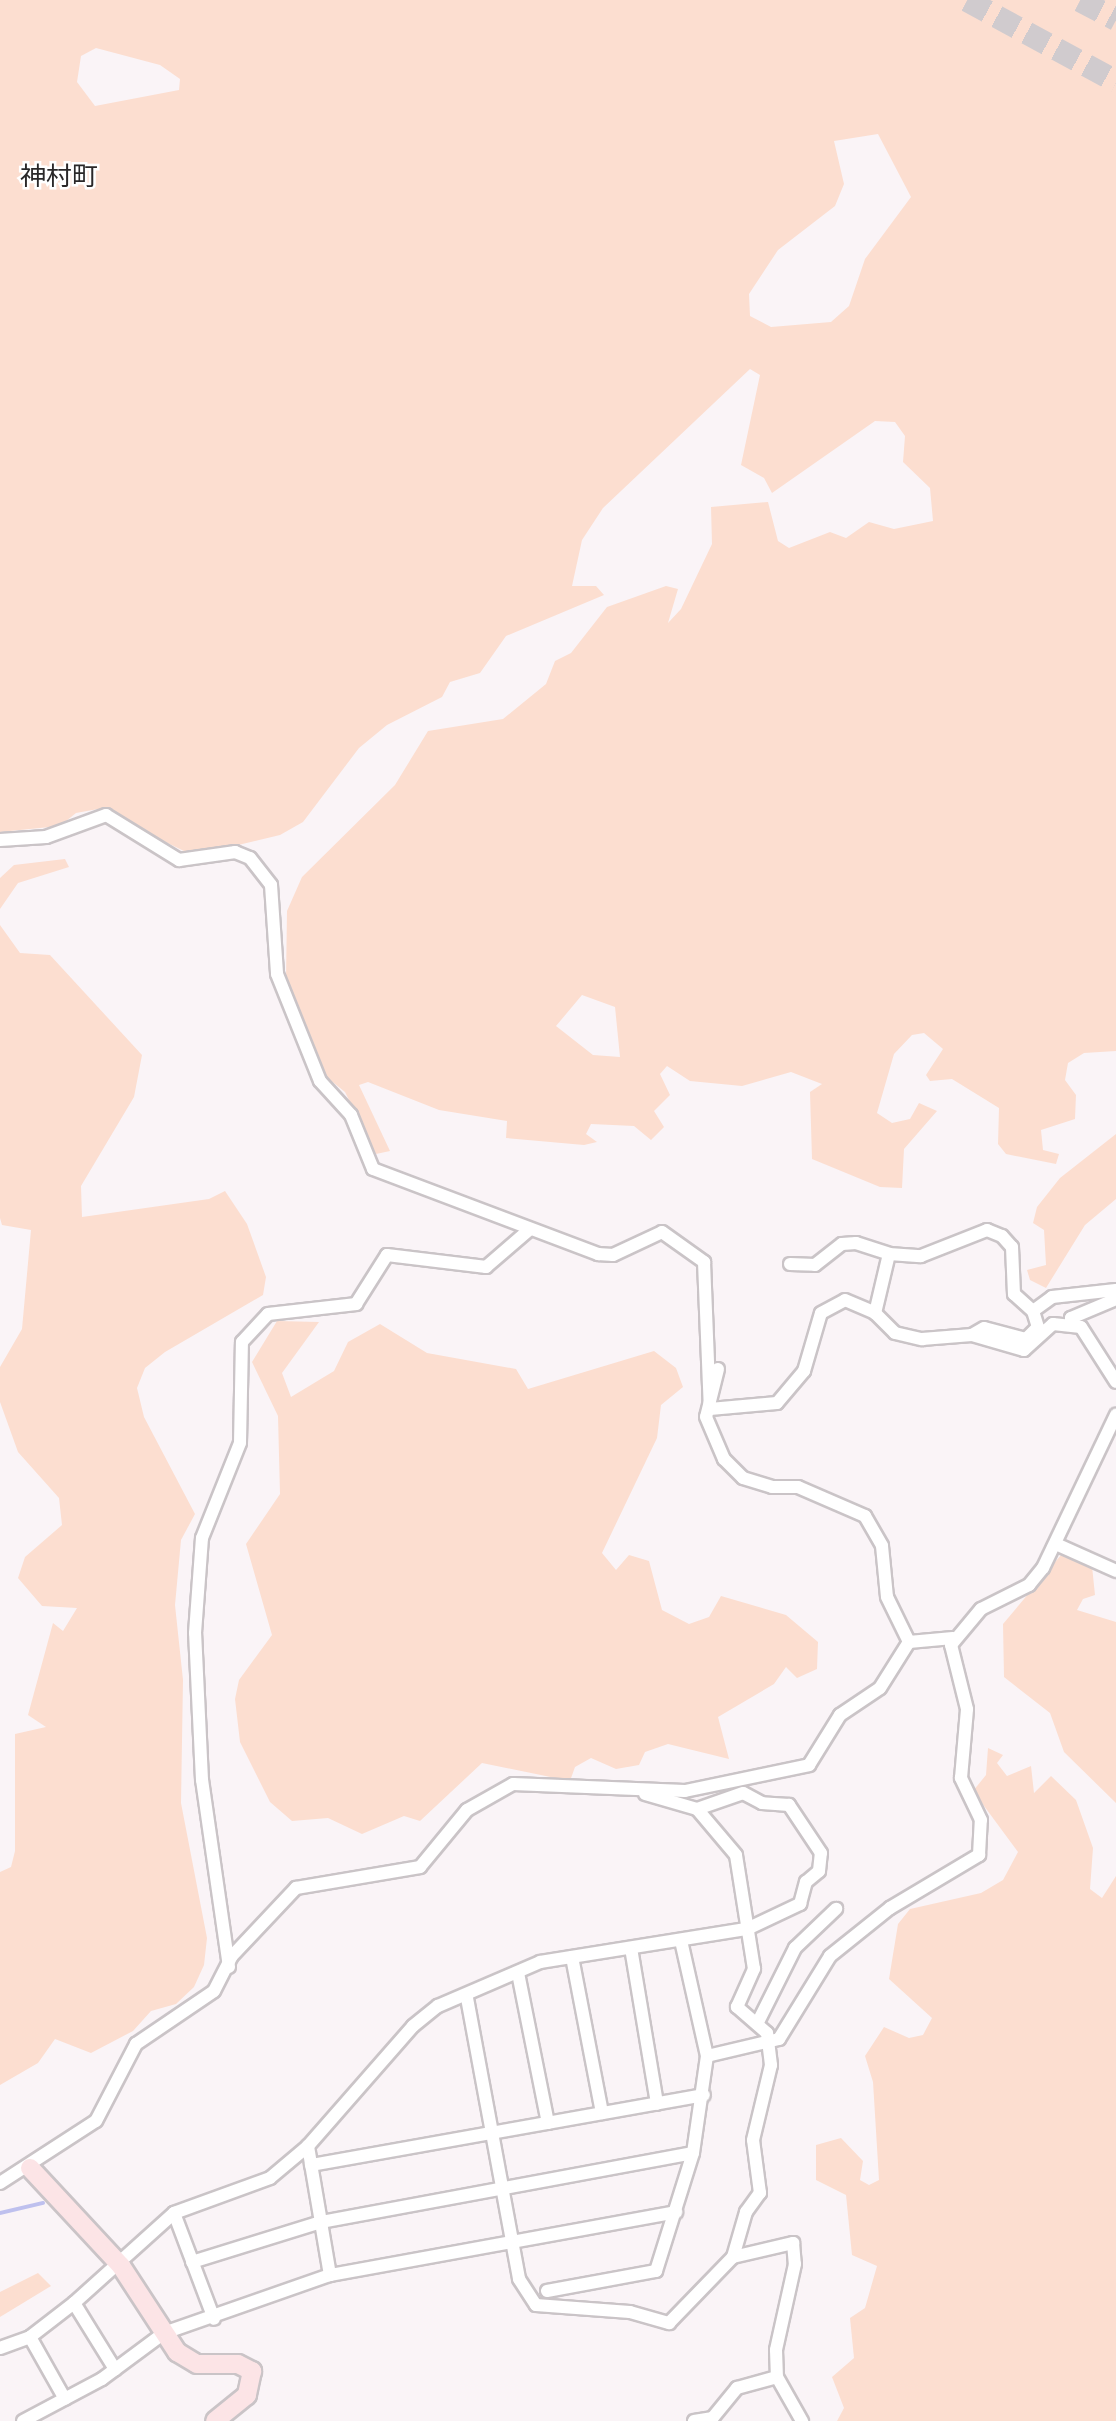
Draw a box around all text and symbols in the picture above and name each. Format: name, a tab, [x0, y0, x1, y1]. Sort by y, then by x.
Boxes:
district label: 神村町	[20, 161, 98, 193]

